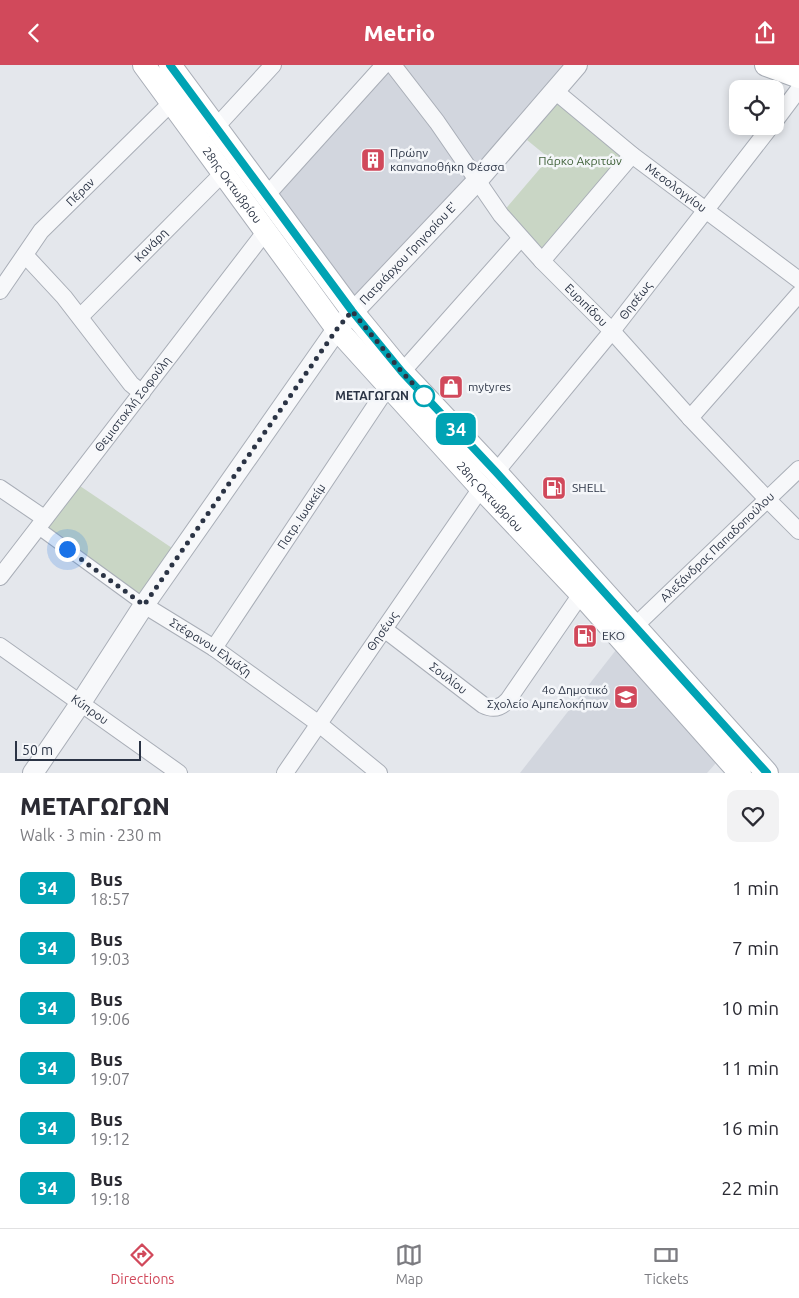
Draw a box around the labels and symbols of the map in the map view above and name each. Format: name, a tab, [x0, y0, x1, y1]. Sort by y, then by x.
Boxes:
street label: 28ης Οκτωβρίου	[200, 145, 264, 225]
place label: Πρώην καπναποθήκη Φέσσα	[390, 146, 505, 173]
building icon: Πρώην καπναποθήκη Φέσσα	[360, 147, 386, 173]
park label: Πάρκο Ακριτών	[538, 154, 622, 167]
street label: Μεσολογγίου	[643, 161, 709, 214]
street label: Πέραν	[63, 175, 97, 209]
street label: Πατριάρχου Γρηγορίου Ε'	[357, 200, 459, 307]
street label: Κανάρη	[132, 226, 170, 264]
street label: Θησέως	[616, 278, 655, 322]
street label: Ευριπίδου	[563, 281, 610, 329]
street label: Θεμιστοκλή Σοφούλη	[92, 354, 173, 454]
shop icon: mytyres	[438, 374, 464, 400]
place label: mytyres	[468, 380, 511, 393]
marker: ΜΕΤΑΓΩΓΩΝ	[413, 385, 435, 407]
place label: ΜΕΤΑΓΩΓΩΝ	[335, 389, 409, 402]
line badge: 34	[434, 413, 478, 445]
street label: 28ης Οκτωβρίου	[454, 459, 526, 534]
fuel station icon: SHELL	[541, 475, 567, 501]
street label: Πατρ. Ιωακείμ	[275, 481, 328, 551]
place label: SHELL	[572, 481, 606, 494]
street label: Αλεξάνδρας Παπαδοπούλου	[657, 489, 777, 604]
your location	[55, 537, 80, 562]
street label: Θησέως	[364, 608, 401, 653]
street label: Στέφανου Ελμάζη	[168, 615, 254, 679]
fuel station icon: EKO	[572, 623, 598, 649]
place label: EKO	[602, 629, 625, 642]
street label: Σουλίου	[427, 660, 470, 696]
place label: 4ο Δημοτικό Σχολείο Αμπελοκήπων	[487, 683, 608, 710]
school or university icon: 4ο Δημοτικό Σχολείο Αμπελοκήπων	[613, 684, 639, 710]
street label: Κύπρου	[69, 692, 111, 727]
scale bar	[15, 738, 141, 761]

